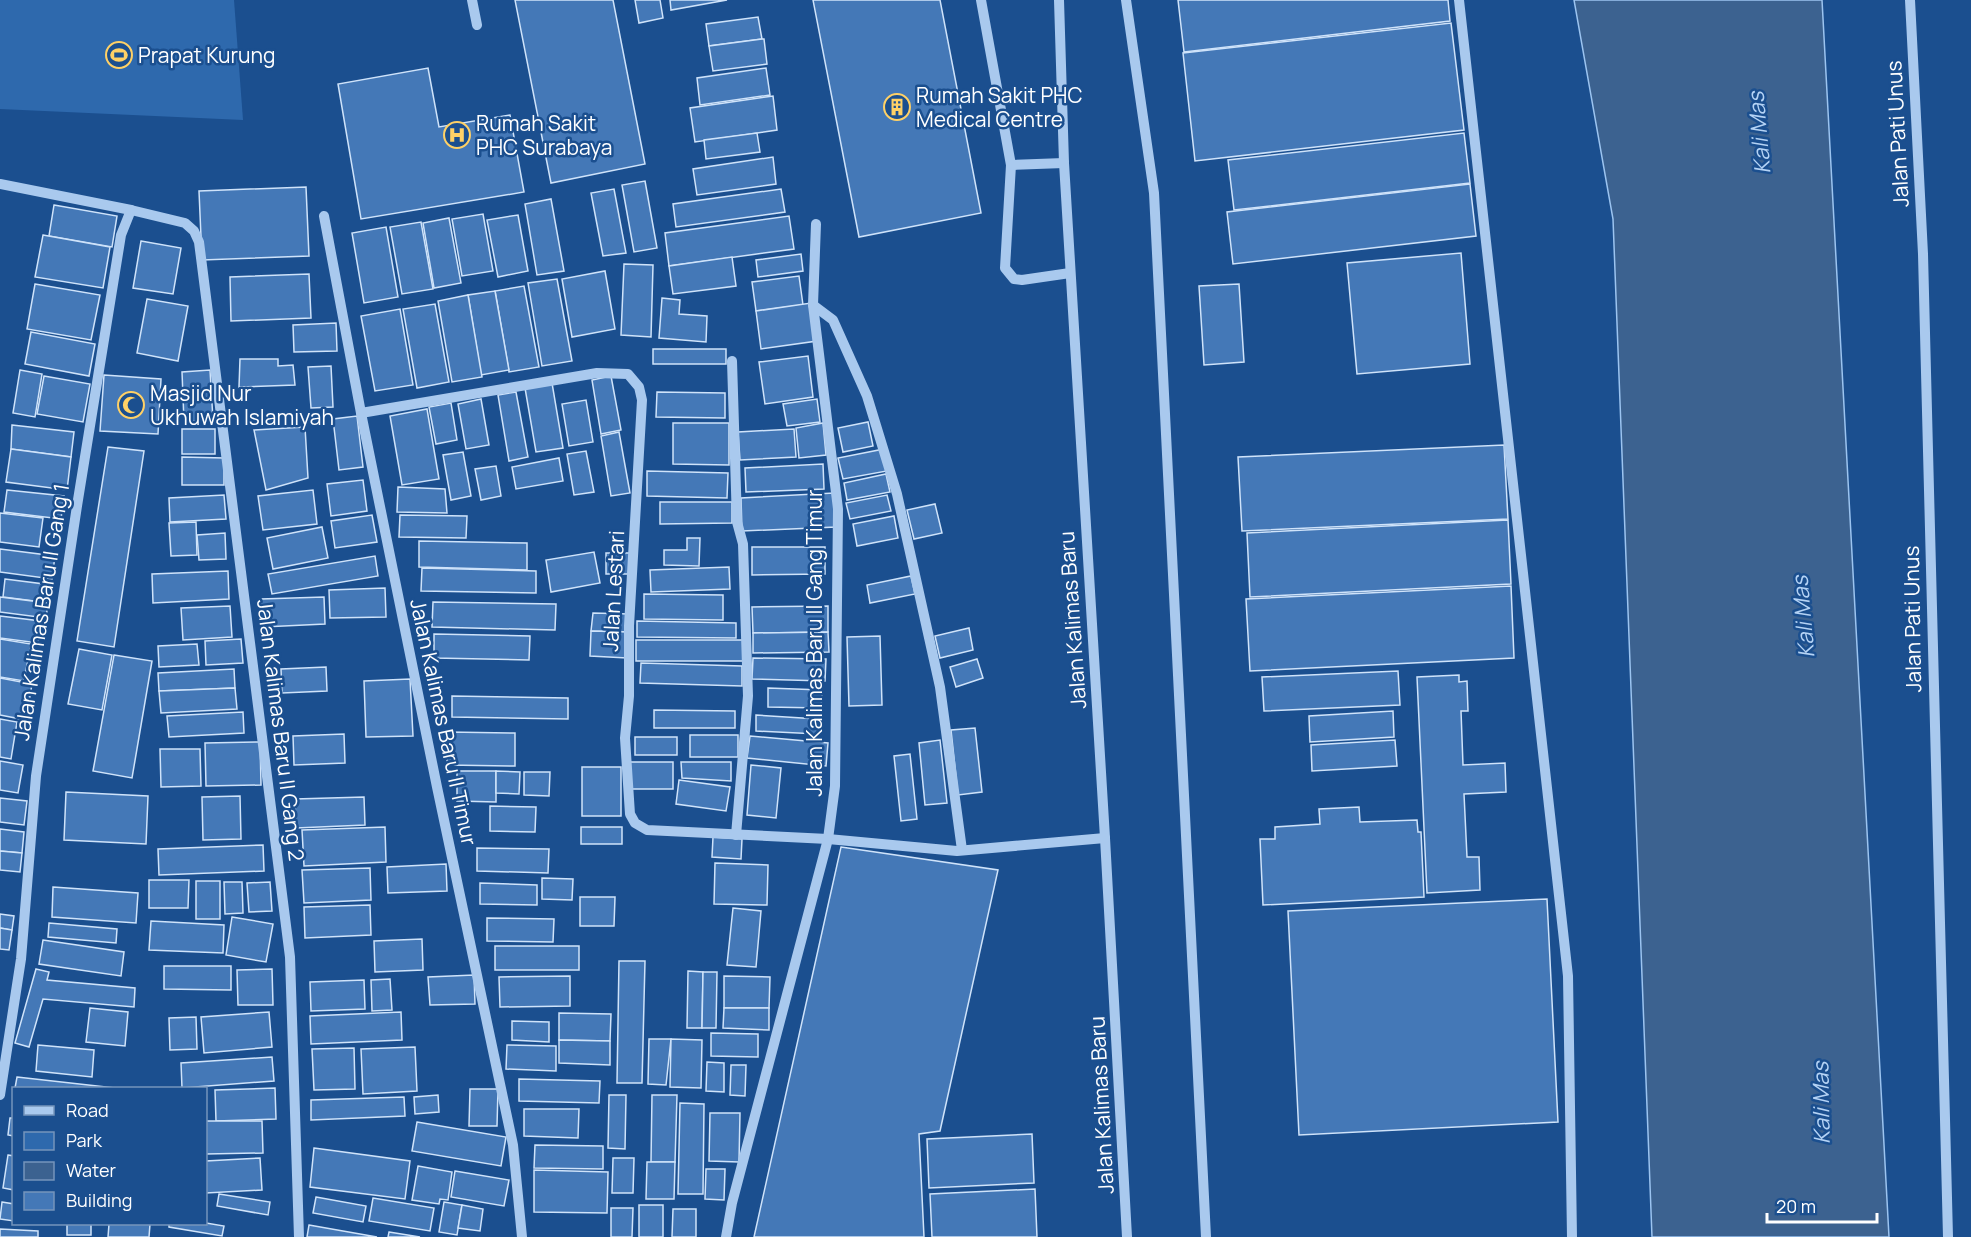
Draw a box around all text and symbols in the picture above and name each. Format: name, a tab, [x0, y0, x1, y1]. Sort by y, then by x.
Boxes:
sports icon: Prapat Kurung	[104, 40, 134, 70]
place label: Prapat Kurung	[138, 41, 275, 69]
street label: Jalan Pati Unus	[1879, 60, 1915, 208]
place label: Rumah Sakit PHC Medical Centre	[916, 81, 1083, 133]
water label: Kali Mas	[1740, 89, 1778, 175]
building icon: Rumah Sakit PHC Medical Centre	[882, 92, 912, 122]
place label: Rumah Sakit PHC Surabaya	[476, 109, 612, 161]
hospital icon: Rumah Sakit PHC Surabaya	[442, 120, 472, 150]
place label: Masjid Nur Ukhuwah Islamiyah	[150, 379, 334, 431]
mosque icon: Masjid Nur Ukhuwah Islamiyah	[116, 390, 146, 420]
street label: Jalan Kalimas Baru II Gang 1	[7, 481, 75, 743]
street label: Jalan Kalimas Baru II Gang Timur	[800, 489, 828, 796]
street label: Jalan Lestari	[596, 530, 630, 652]
street label: Jalan Kalimas Baru	[1052, 530, 1092, 710]
street label: Jalan Pati Unus	[1897, 545, 1927, 693]
water label: Kali Mas	[1784, 573, 1822, 659]
street label: Jalan Kalimas Baru II Timur	[404, 596, 484, 848]
street label: Jalan Kalimas Baru II Gang 2	[251, 597, 311, 863]
street label: Jalan Kalimas Baru	[1082, 1015, 1120, 1195]
water label: Kali Mas	[1805, 1060, 1837, 1144]
legend	[12, 1087, 207, 1225]
text: Road	[66, 1098, 109, 1122]
text: Park	[66, 1128, 103, 1152]
text: Water	[66, 1158, 116, 1182]
scale bar	[1767, 1186, 1876, 1224]
text: Building	[66, 1188, 132, 1212]
text: 20 m	[1776, 1194, 1816, 1218]

